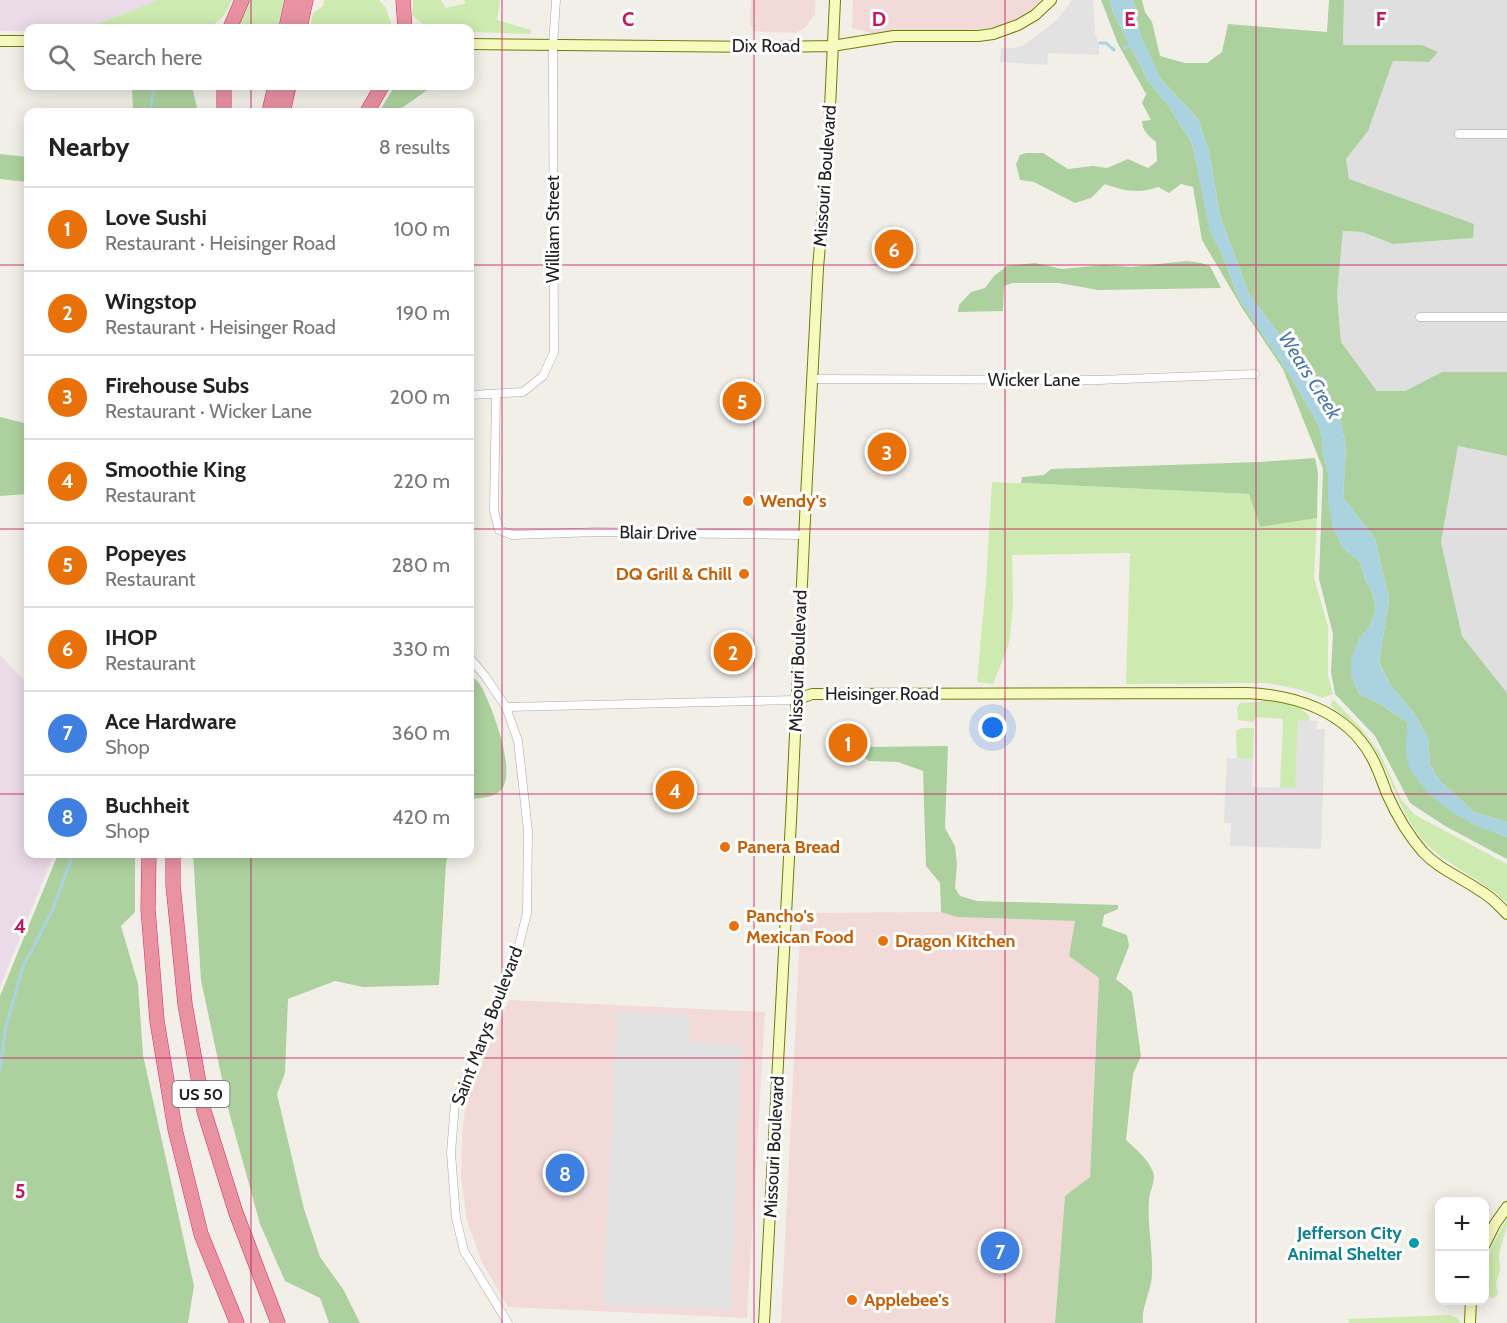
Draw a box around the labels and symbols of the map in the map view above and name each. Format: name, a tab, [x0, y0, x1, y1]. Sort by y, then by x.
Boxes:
text: C	[622, 7, 634, 31]
text: D	[872, 7, 886, 31]
text: E	[1124, 7, 1136, 31]
text: F	[1376, 7, 1387, 31]
street label: Dix Road	[732, 35, 800, 57]
street label: Missouri Boulevard	[809, 104, 841, 248]
street label: William Street	[542, 175, 564, 283]
pin: 6	[874, 226, 914, 272]
water label: Wears Creek	[1274, 327, 1347, 425]
street label: Wicker Lane	[988, 369, 1080, 391]
pin: 5	[722, 378, 762, 424]
pin: 3	[868, 430, 906, 474]
place label: Wendy's	[760, 490, 827, 512]
marker: Wendy's	[741, 494, 755, 508]
street label: Blair Drive	[619, 521, 697, 545]
place label: DQ Grill & Chill	[616, 563, 732, 585]
marker: DQ Grill & Chill	[737, 567, 751, 581]
street label: Missouri Boulevard	[785, 590, 811, 732]
pin: 2	[714, 630, 752, 674]
street label: Heisinger Road	[825, 683, 939, 705]
your location	[978, 713, 1007, 742]
pin: 1	[828, 720, 868, 766]
pin: 4	[656, 768, 694, 812]
place label: Panera Bread	[737, 836, 840, 858]
marker: Panera Bread	[718, 840, 732, 854]
place label: Pancho's Mexican Food	[746, 905, 854, 948]
text: 4	[14, 914, 26, 938]
marker: Pancho's Mexican Food	[727, 919, 741, 933]
place label: Dragon Kitchen	[895, 930, 1015, 952]
marker: Dragon Kitchen	[876, 934, 890, 948]
street label: Saint Marys Boulevard	[447, 943, 527, 1109]
street label: Missouri Boulevard	[759, 1075, 789, 1219]
road number: US 50	[172, 1081, 230, 1107]
pin: 8	[546, 1150, 584, 1196]
text: 5	[15, 1179, 25, 1203]
place label: Jefferson City Animal Shelter	[1288, 1222, 1402, 1265]
pin: 7	[980, 1228, 1020, 1274]
marker: Jefferson City Animal Shelter	[1407, 1236, 1421, 1250]
place label: Applebee's	[864, 1289, 949, 1311]
marker: Applebee's	[845, 1293, 859, 1307]

